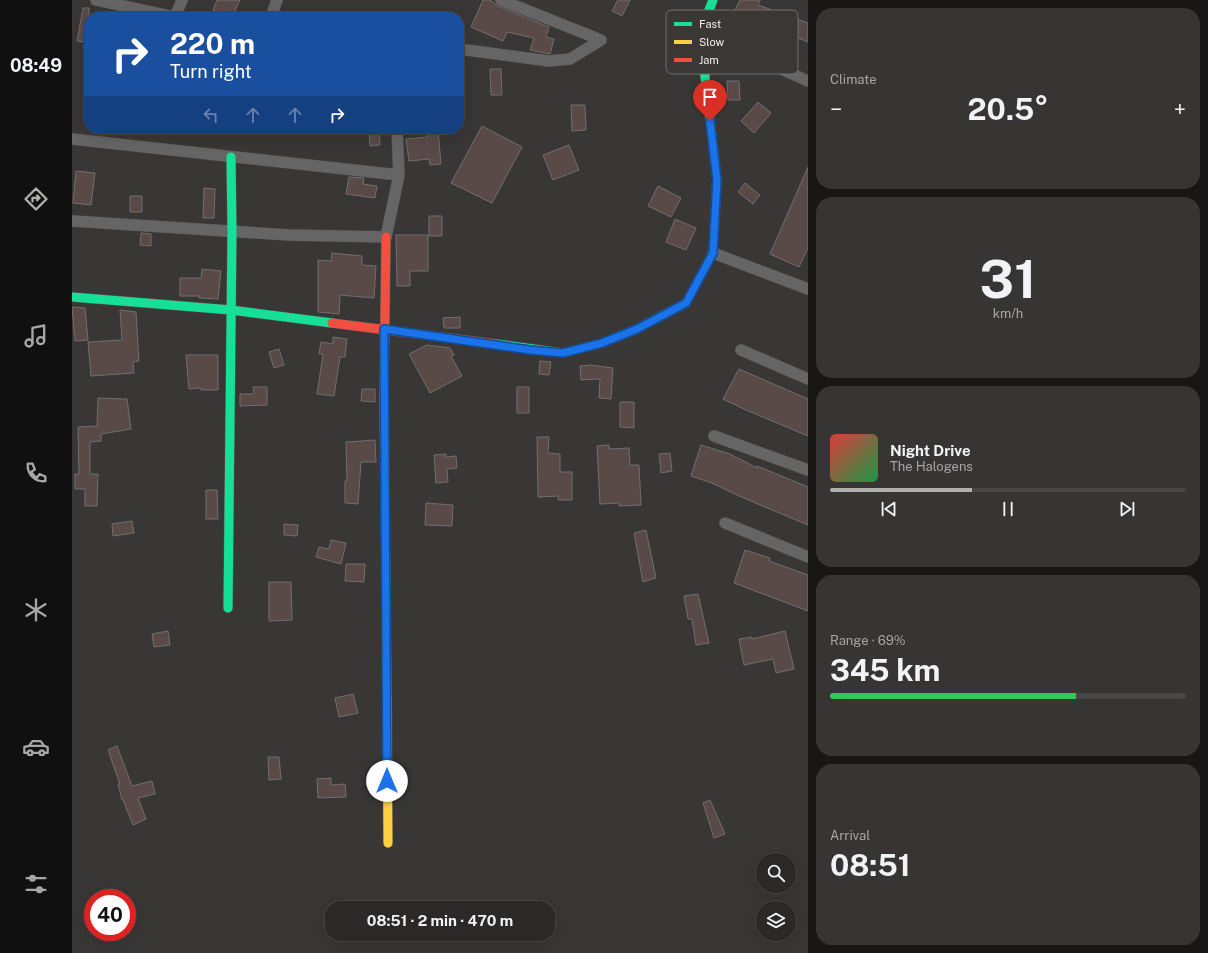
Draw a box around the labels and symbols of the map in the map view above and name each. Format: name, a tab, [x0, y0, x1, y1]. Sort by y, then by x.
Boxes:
legend	[666, 10, 798, 74]
text: Fast	[699, 18, 721, 30]
text: Slow	[699, 36, 725, 48]
text: Jam	[699, 54, 719, 66]
pin	[693, 80, 727, 121]
position arrow	[366, 760, 408, 802]
speed limit sign: 40	[84, 889, 136, 941]

